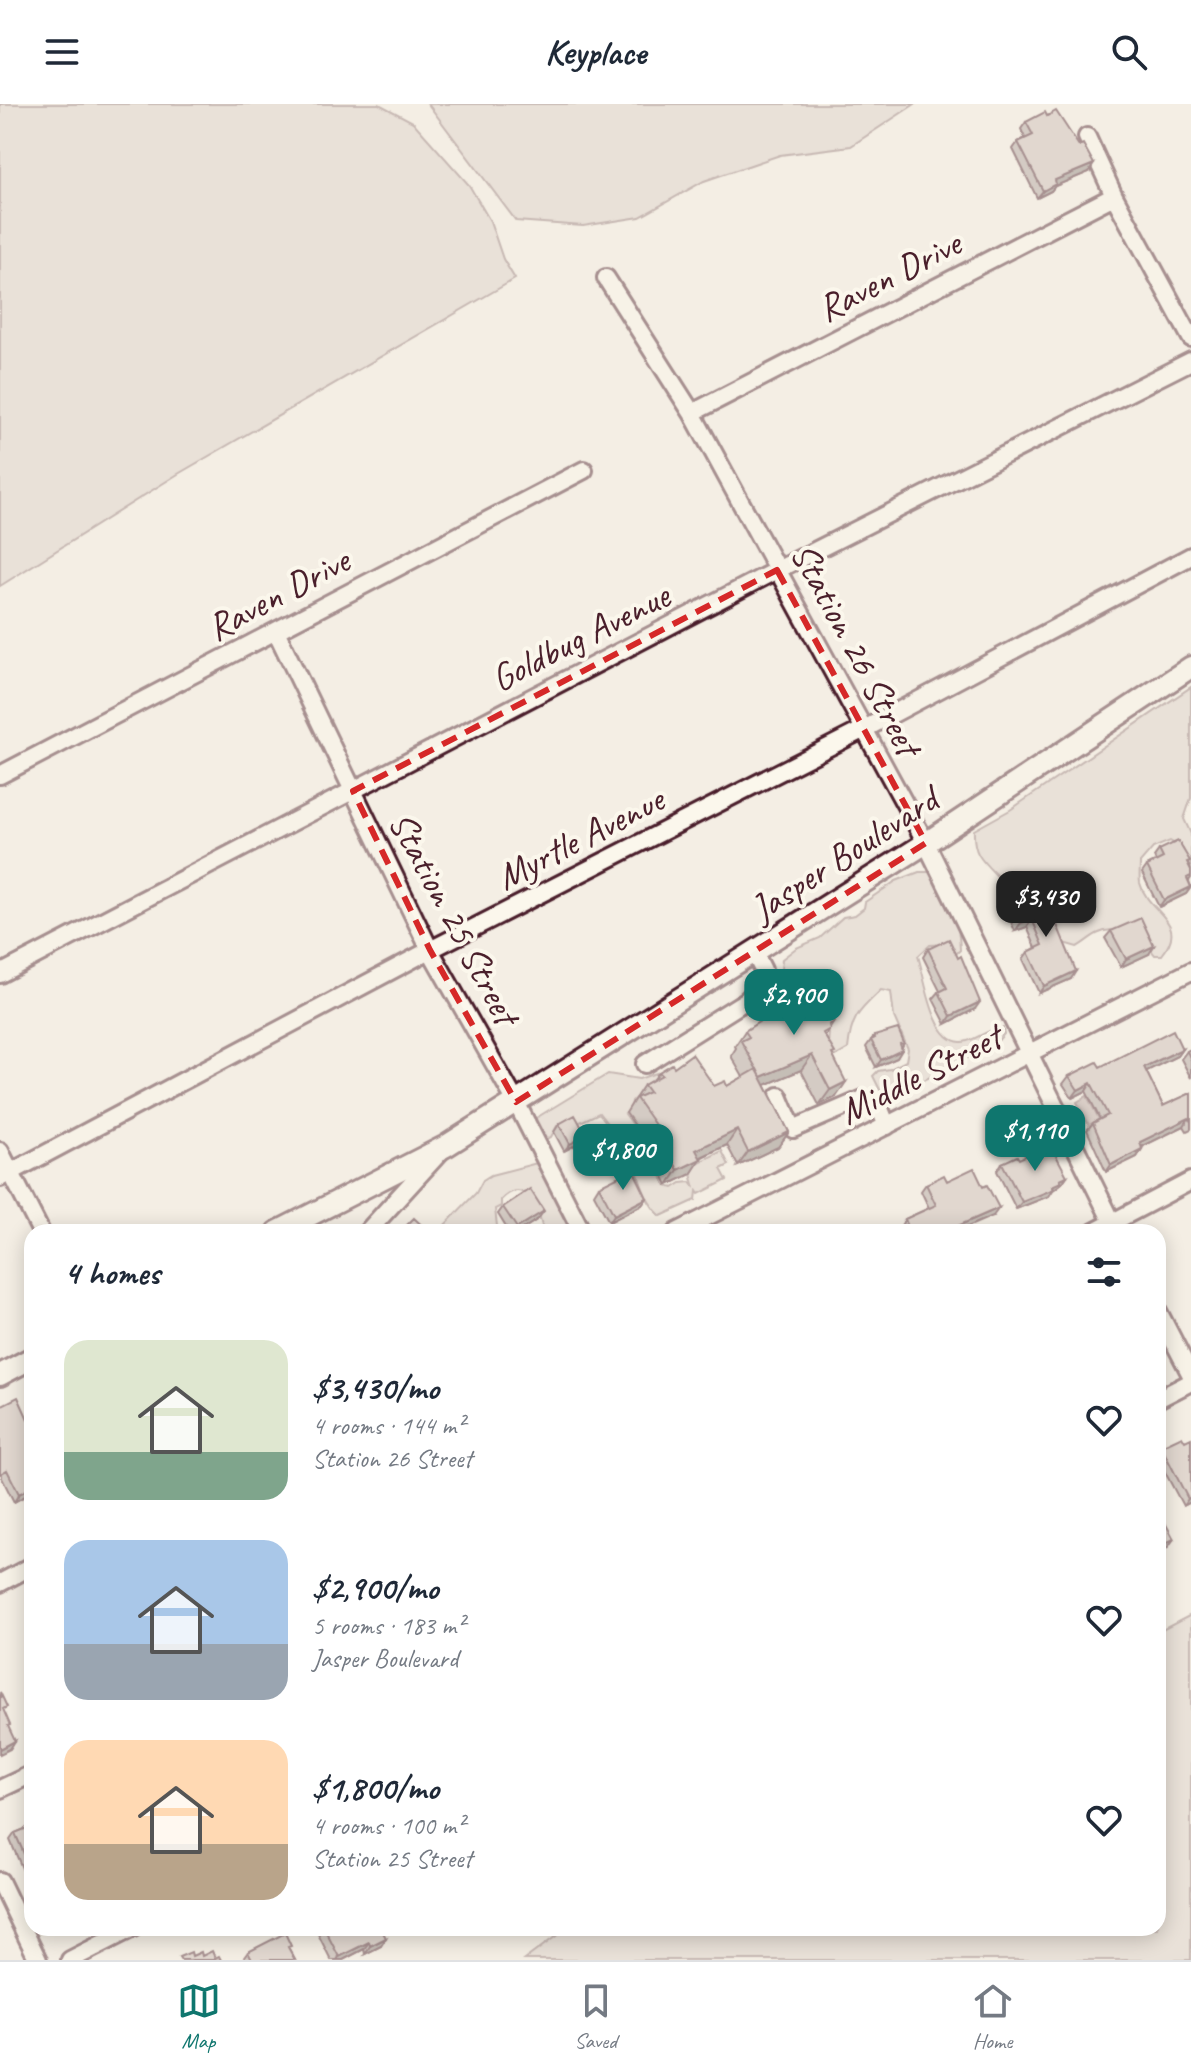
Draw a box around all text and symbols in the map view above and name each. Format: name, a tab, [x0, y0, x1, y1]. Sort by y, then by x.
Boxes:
text: Keyplace	[545, 29, 646, 75]
icon: menu	[40, 30, 84, 74]
icon: search	[1107, 30, 1151, 74]
street label: Raven Drive	[809, 219, 971, 332]
street label: Station 26 Street	[780, 535, 934, 768]
street label: Raven Drive	[199, 536, 360, 651]
street label: Goldbug Avenue	[483, 571, 679, 702]
street label: Jasper Boulevard	[740, 773, 951, 933]
street label: Myrtle Avenue	[488, 775, 674, 900]
street label: Station 25 Street	[378, 804, 532, 1037]
pin: $3,430	[981, 871, 1111, 939]
text: $3,430	[1014, 880, 1078, 913]
pin: $2,900	[729, 969, 859, 1037]
text: $2,900	[762, 978, 826, 1011]
street label: Middle Street	[831, 1011, 1014, 1135]
pin: $1,110	[970, 1105, 1100, 1173]
text: $1,110	[1003, 1114, 1067, 1147]
pin: $1,800	[558, 1124, 688, 1192]
text: $1,800	[591, 1133, 655, 1166]
icon: filters	[1082, 1250, 1126, 1294]
text: 4 homes	[64, 1251, 160, 1294]
text: $3,430/mo	[312, 1366, 439, 1409]
icon: home	[128, 1372, 224, 1468]
icon: heart	[1082, 1398, 1126, 1442]
text: 4 rooms · 144 m²	[312, 1409, 464, 1442]
text: Station 26 Street	[312, 1442, 472, 1475]
text: $2,900/mo	[312, 1566, 438, 1609]
icon: home	[128, 1572, 224, 1668]
icon: heart	[1082, 1598, 1126, 1642]
text: 5 rooms · 183 m²	[312, 1609, 464, 1642]
text: Jasper Boulevard	[312, 1642, 458, 1675]
text: $1,800/mo	[312, 1766, 439, 1809]
icon: home	[128, 1772, 224, 1868]
icon: heart	[1082, 1798, 1126, 1842]
text: 4 rooms · 100 m²	[312, 1809, 464, 1842]
text: Station 25 Street	[312, 1842, 472, 1875]
tab: Map	[177, 1979, 221, 2055]
tab: Saved	[574, 1979, 618, 2055]
tab: Home	[971, 1979, 1015, 2055]

